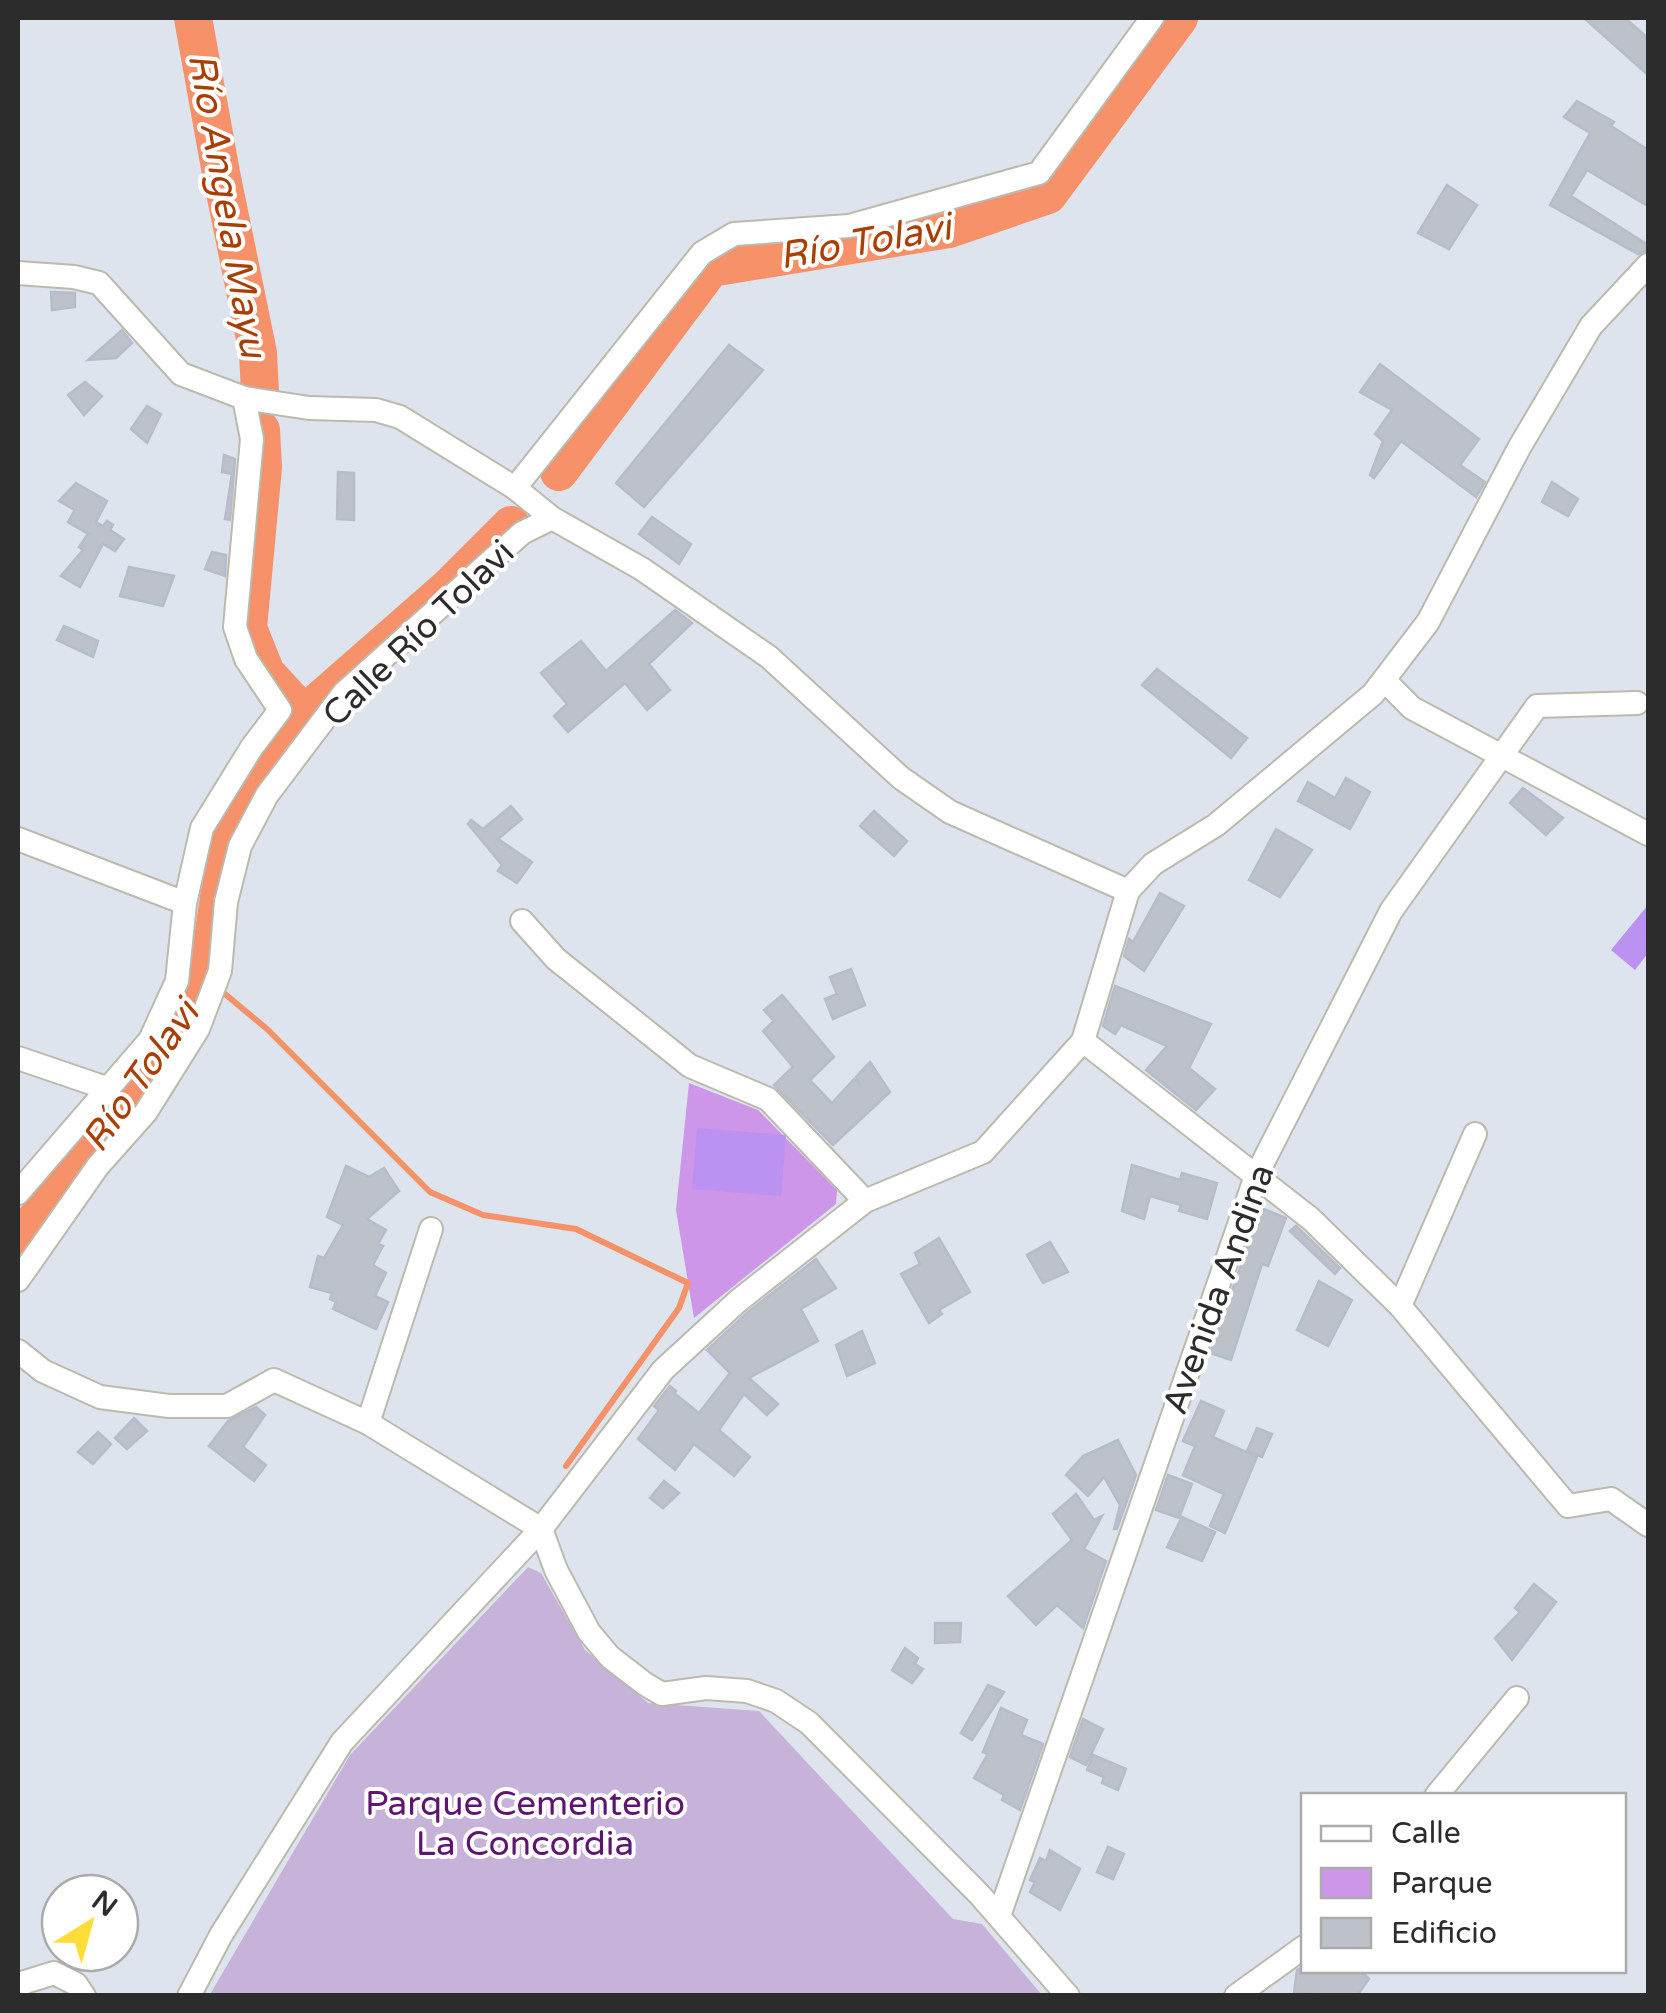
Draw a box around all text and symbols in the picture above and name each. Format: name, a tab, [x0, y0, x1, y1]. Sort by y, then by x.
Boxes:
water label: Río Angela Mayu	[178, 49, 277, 363]
water label: Río Tolavi	[776, 203, 959, 280]
street label: Calle Río Tolavi	[314, 532, 523, 736]
water label: Río Tolavi	[72, 989, 212, 1161]
street label: Avenida Andina	[1154, 1159, 1284, 1420]
park label: Parque Cementerio La Concordia	[365, 1783, 685, 1865]
legend	[1301, 1793, 1626, 1973]
text: Calle	[1391, 1815, 1461, 1852]
text: Parque	[1391, 1865, 1492, 1902]
north arrow	[40, 1873, 140, 1973]
text: N	[85, 1883, 124, 1924]
text: Edificio	[1391, 1915, 1497, 1952]

